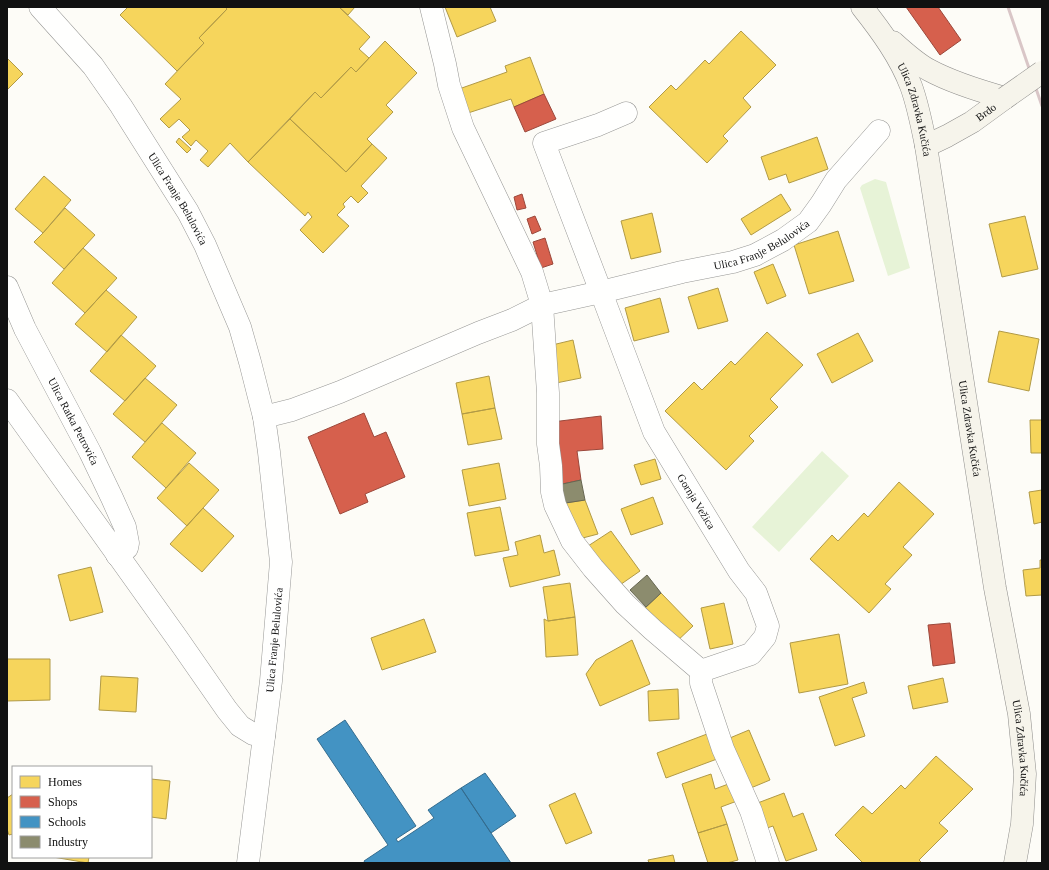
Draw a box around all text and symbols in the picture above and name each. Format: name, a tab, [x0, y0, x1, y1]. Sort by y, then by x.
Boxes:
street label: Ulica Zdravka Kučića	[895, 61, 934, 157]
street label: Brdo	[973, 100, 999, 123]
street label: Ulica Franje Belulovića	[146, 150, 210, 247]
street label: Ulica Franje Belulovića	[713, 217, 812, 272]
street label: Ulica Ratka Petrovića	[46, 376, 101, 467]
street label: Ulica Zdravka Kučića	[957, 379, 984, 477]
street label: Gornja Vežica	[675, 472, 718, 531]
street label: Ulica Franje Belulovića	[263, 587, 285, 693]
street label: Ulica Zdravka Kučića	[1010, 699, 1031, 797]
legend	[12, 766, 152, 858]
text: Homes	[48, 775, 82, 789]
text: Shops	[48, 795, 78, 809]
text: Schools	[48, 815, 86, 829]
text: Industry	[48, 835, 88, 849]

